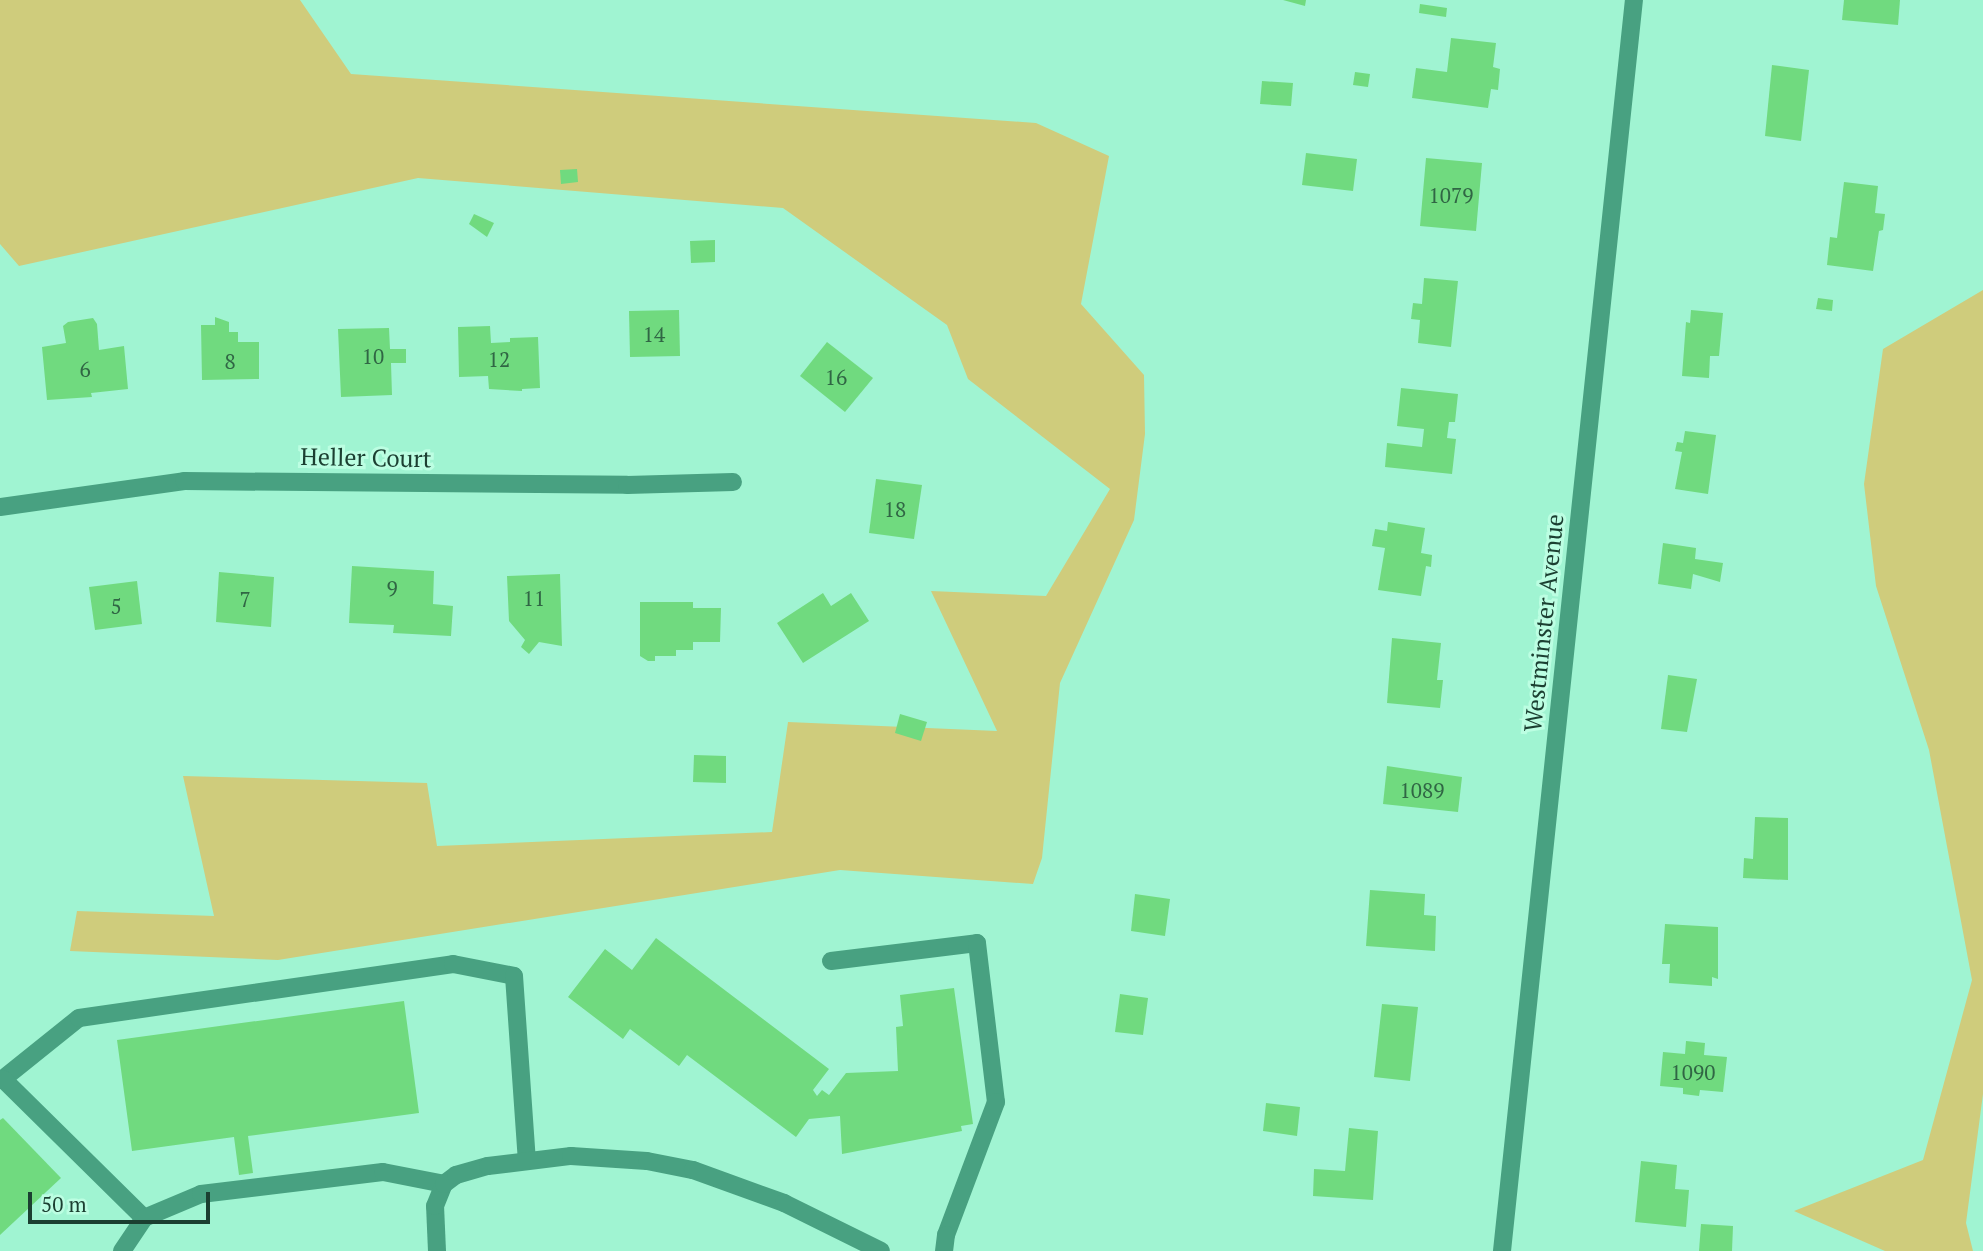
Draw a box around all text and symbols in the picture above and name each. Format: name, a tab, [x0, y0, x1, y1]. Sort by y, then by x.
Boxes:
house number: 1079	[1429, 182, 1473, 208]
house number: 14	[643, 321, 665, 347]
house number: 10	[362, 343, 384, 369]
house number: 12	[488, 346, 510, 372]
house number: 8	[224, 348, 236, 374]
house number: 6	[79, 356, 91, 382]
house number: 16	[825, 364, 847, 390]
street label: Heller Court	[300, 442, 432, 474]
house number: 18	[884, 496, 906, 522]
street label: Westminster Avenue	[1518, 512, 1570, 734]
house number: 9	[386, 575, 398, 601]
house number: 11	[523, 585, 545, 611]
house number: 7	[239, 586, 251, 612]
house number: 5	[110, 593, 122, 619]
house number: 1089	[1400, 777, 1444, 803]
house number: 1090	[1671, 1059, 1715, 1085]
scale bar	[32, 1178, 214, 1222]
text: 50 m	[41, 1190, 87, 1218]

